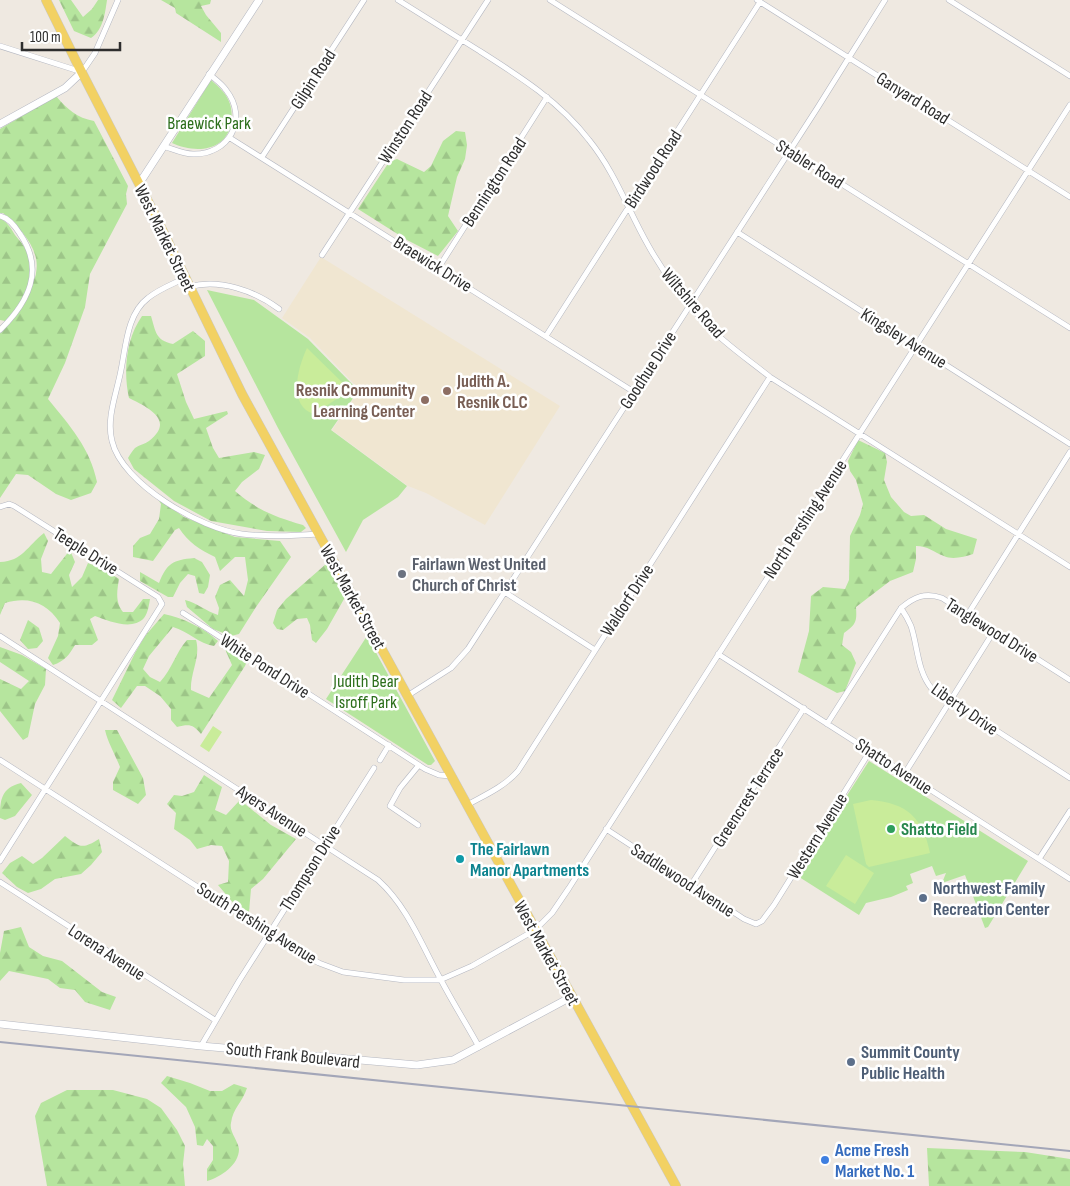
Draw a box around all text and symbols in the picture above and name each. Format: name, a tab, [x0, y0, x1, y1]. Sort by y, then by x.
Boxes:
scale bar	[22, 20, 120, 52]
text: 100 m	[30, 28, 61, 47]
street label: Gilpin Road	[286, 45, 340, 113]
street label: Ganyard Road	[872, 68, 953, 129]
street label: Winston Road	[374, 87, 437, 168]
park label: Braewick Park	[167, 113, 251, 134]
street label: Birdwood Road	[620, 126, 686, 212]
street label: Bennington Road	[458, 134, 531, 231]
street label: Stabler Road	[772, 135, 848, 193]
street label: West Market Street	[130, 181, 200, 296]
street label: Braewick Drive	[390, 232, 476, 297]
street label: Wiltshire Road	[656, 264, 729, 343]
street label: Kingsley Avenue	[857, 304, 951, 373]
street label: Goodhue Drive	[616, 328, 681, 413]
place label: Judith A. Resnik CLC	[456, 371, 528, 413]
place label: Resnik Community Learning Center	[296, 380, 416, 422]
marker: Judith A. Resnik CLC	[441, 385, 453, 397]
marker: Resnik Community Learning Center	[419, 394, 431, 406]
street label: North Pershing Avenue	[759, 456, 852, 582]
street label: Teeple Drive	[49, 523, 122, 580]
street label: West Market Street	[315, 541, 390, 654]
place label: Fairlawn West United Church of Christ	[412, 554, 546, 596]
street label: Waldorf Drive	[596, 560, 658, 640]
marker: Fairlawn West United Church of Christ	[396, 568, 408, 580]
street label: Tanglewood Drive	[942, 594, 1042, 667]
street label: White Pond Drive	[216, 630, 314, 703]
park label: Judith Bear Isroff Park	[332, 671, 399, 713]
street label: Liberty Drive	[927, 679, 1002, 740]
street label: Shatto Avenue	[851, 734, 936, 799]
street label: Greencrest Terrace	[708, 743, 788, 851]
street label: Ayers Avenue	[232, 780, 311, 842]
street label: Western Avenue	[783, 789, 852, 883]
place label: Shatto Field	[901, 819, 977, 840]
street label: Thompson Drive	[276, 821, 345, 915]
marker: Shatto Field	[885, 823, 897, 835]
place label: The Fairlawn Manor Apartments	[470, 839, 589, 881]
street label: Saddlewood Avenue	[627, 839, 739, 922]
marker: The Fairlawn Manor Apartments	[454, 853, 466, 865]
street label: South Pershing Avenue	[193, 878, 321, 969]
place label: Northwest Family Recreation Center	[933, 878, 1050, 920]
marker: Northwest Family Recreation Center	[917, 892, 929, 904]
street label: West Market Street	[509, 897, 584, 1010]
street label: Lorena Avenue	[64, 920, 149, 985]
street label: South Frank Boulevard	[225, 1038, 361, 1073]
place label: Summit County Public Health	[861, 1042, 960, 1084]
marker: Summit County Public Health	[845, 1056, 857, 1068]
place label: Acme Fresh Market No. 1	[834, 1140, 914, 1182]
marker: Acme Fresh Market No. 1	[819, 1154, 831, 1166]

